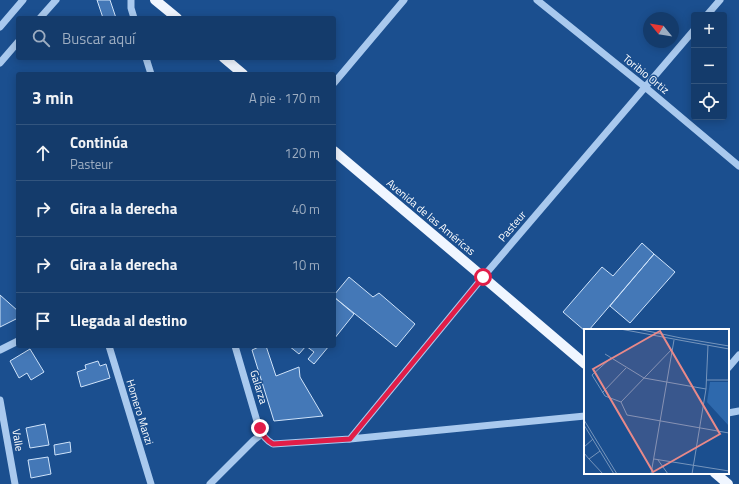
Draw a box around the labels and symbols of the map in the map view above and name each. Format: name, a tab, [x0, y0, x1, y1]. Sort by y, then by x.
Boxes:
north arrow	[643, 12, 679, 48]
street label: Toribio Ortiz	[619, 50, 673, 98]
street label: Avenida de las Américas	[383, 175, 479, 259]
street label: Pasteur	[494, 207, 530, 245]
route start	[474, 268, 492, 286]
inset map	[584, 329, 729, 474]
street label: Galarza	[246, 368, 272, 406]
street label: Homero Manzi	[122, 377, 158, 447]
route end	[251, 419, 269, 437]
street label: Valle	[8, 428, 28, 453]

